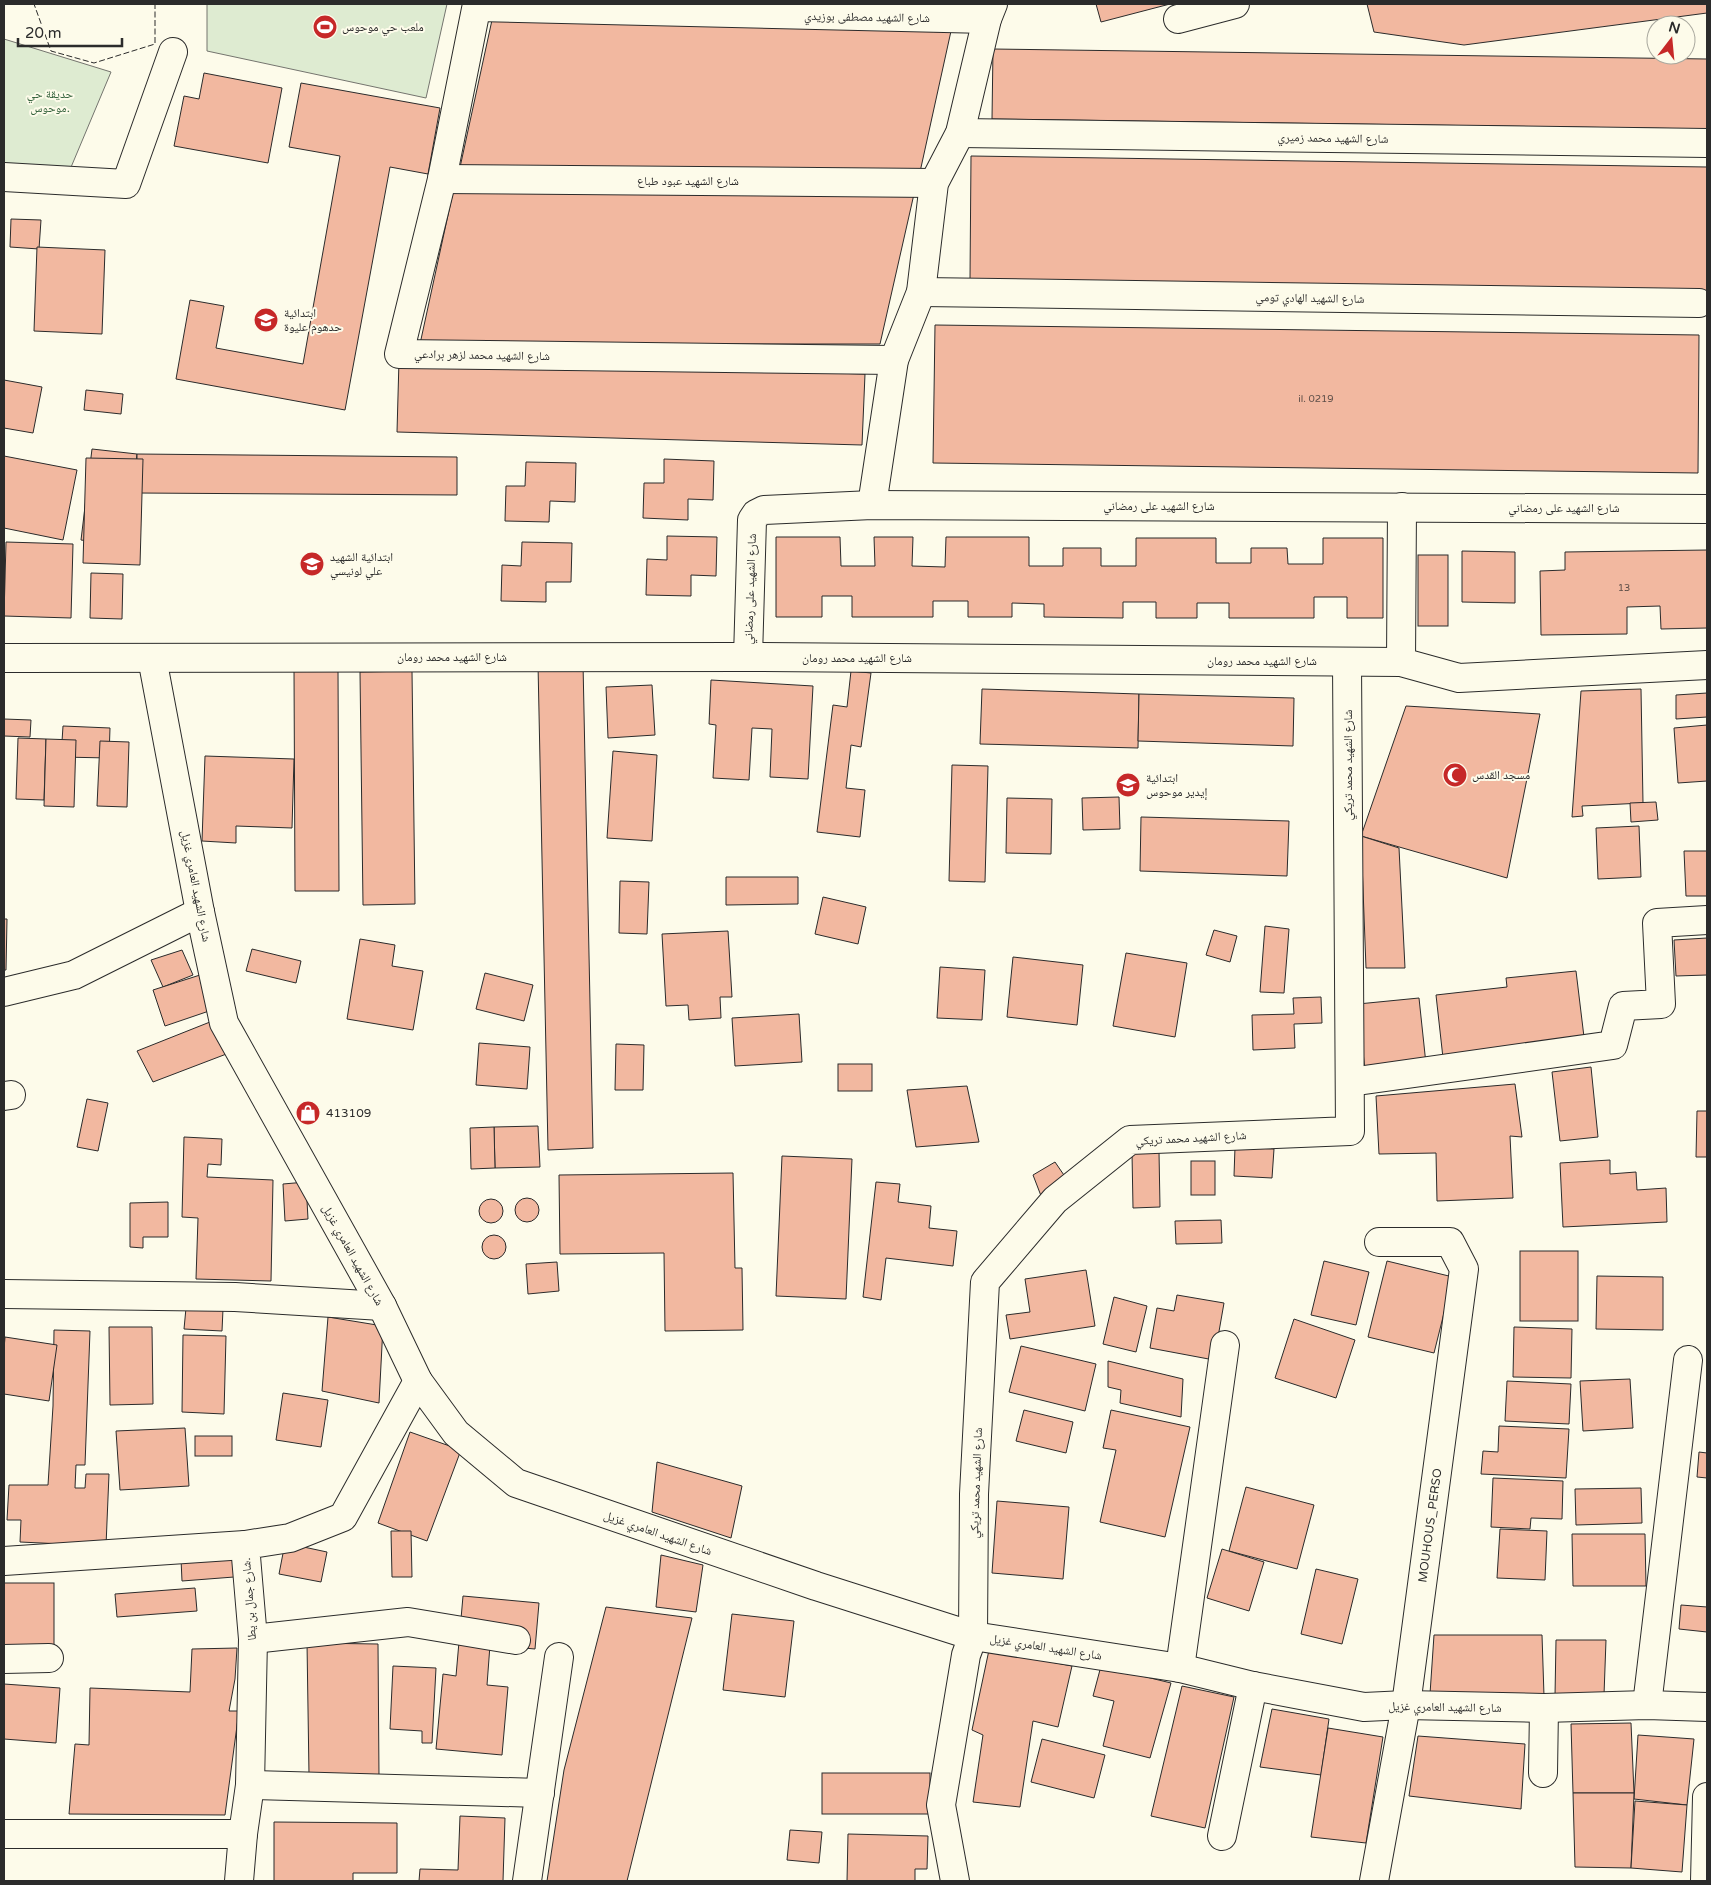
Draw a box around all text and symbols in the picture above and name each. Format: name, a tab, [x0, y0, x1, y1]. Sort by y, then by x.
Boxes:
street label: شارع الشهيد مصطفى بوزيدي	[804, 9, 930, 28]
sports icon: ملعب حي موحوس	[312, 14, 338, 40]
scale bar	[18, 15, 121, 47]
north arrow	[1646, 15, 1696, 65]
text: N	[1667, 18, 1682, 38]
place label: ملعب حي موحوس	[342, 20, 424, 37]
text: 20 m	[25, 24, 62, 42]
park label: حديقة حي موحوس.	[27, 87, 74, 115]
street label: شارع الشهيد محمد زميري	[1277, 130, 1389, 149]
street label: شارع الشهيد عبود طباع	[637, 174, 739, 189]
street label: شارع الشهيد الهادي تومي	[1255, 290, 1365, 309]
place label: ابتدائية حدهوم عليوة	[284, 306, 342, 335]
school or university icon: ابتدائية حدهوم عليوة	[253, 307, 279, 333]
street label: شارع الشهيد محمد لزهر برادعي	[414, 347, 550, 366]
house number: il. 0219	[1298, 393, 1334, 405]
street label: شارع الشهيد على رمضاني	[1103, 499, 1215, 516]
street label: شارع الشهيد على رمضاني	[1508, 501, 1620, 518]
street label: شارع الشهيد على رمضاني	[741, 533, 762, 645]
place label: ابتدائية الشهيد علي لونيسي	[330, 550, 393, 581]
school or university icon: ابتدائية الشهيد علي لونيسي	[299, 551, 325, 577]
house number: 13	[1618, 582, 1630, 594]
street label: شارع الشهيد محمد رومان	[397, 650, 507, 665]
street label: شارع الشهيد محمد رومان	[802, 651, 912, 666]
street label: شارع الشهيد محمد رومان	[1207, 654, 1317, 669]
street label: شارع الشهيد محمد تريكي	[1341, 709, 1358, 821]
mosque icon: مسجد القدس	[1442, 762, 1468, 788]
place label: مسجد القدس	[1472, 768, 1530, 782]
place label: ابتدائية إيدير موحوس	[1146, 771, 1207, 800]
school or university icon: ابتدائية إيدير موحوس	[1115, 772, 1141, 798]
street label: شارع الشهيد العامري غزيل	[175, 829, 214, 944]
shop icon: 413109	[295, 1100, 321, 1126]
place label: 413109	[326, 1106, 371, 1120]
street label: شارع الشهيد محمد تريكي	[1135, 1128, 1247, 1151]
street label: شارع الشهيد العامري غزيل	[317, 1202, 387, 1310]
street label: شارع الشهيد محمد تريكي	[967, 1427, 988, 1539]
street label: MOUHOUS_PERSO	[1415, 1467, 1444, 1583]
street label: شارع الشهيد العامري غزيل	[601, 1508, 714, 1561]
street label: شارع جمال بن يطا.	[239, 1557, 260, 1641]
street label: شارع الشهيد العامري غزيل	[988, 1631, 1103, 1666]
street label: شارع الشهيد العامري غزيل	[1388, 1699, 1502, 1718]

